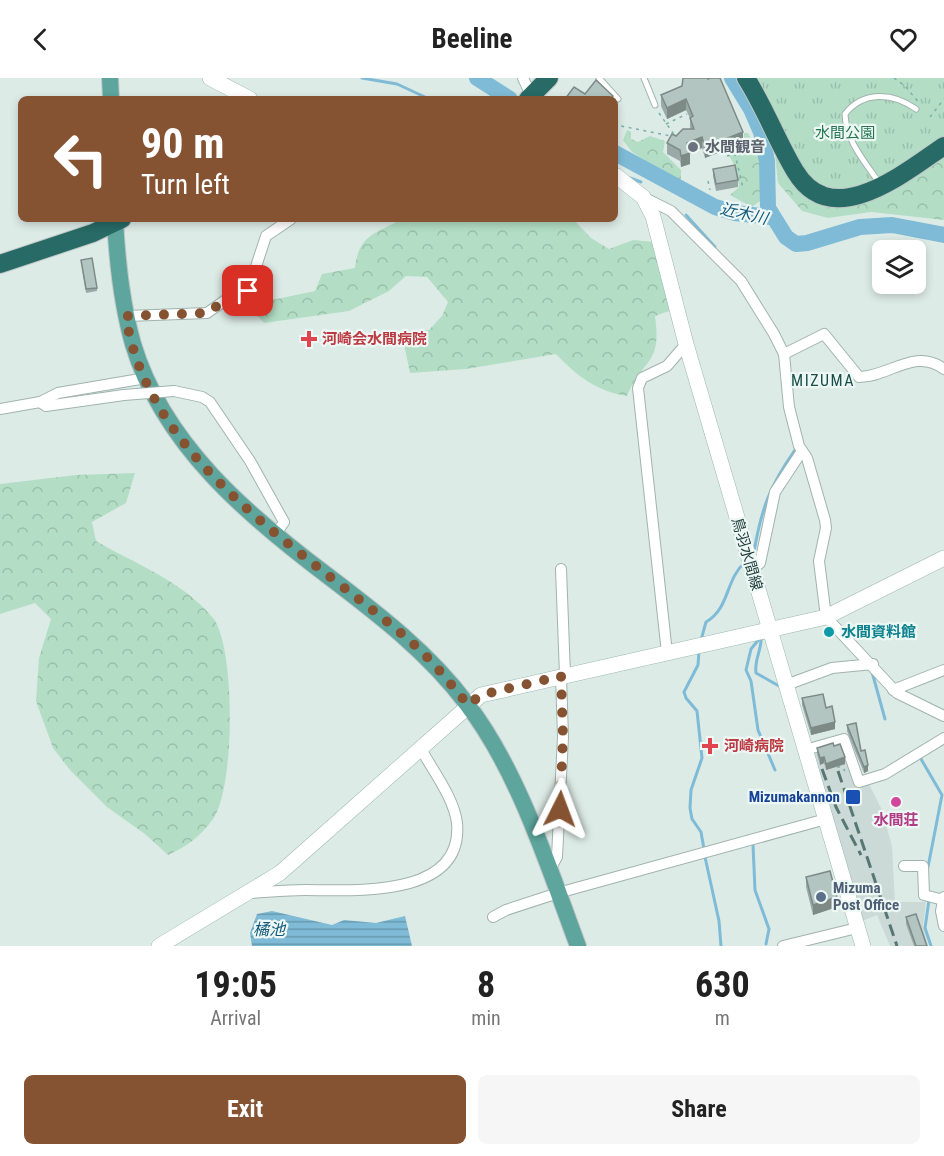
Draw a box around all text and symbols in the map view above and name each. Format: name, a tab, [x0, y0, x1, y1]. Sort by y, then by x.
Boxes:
icon: back	[24, 23, 57, 56]
text: Beeline	[432, 23, 512, 55]
icon: heart	[887, 23, 920, 56]
text: 90 m	[141, 119, 224, 168]
icon: left	[42, 120, 120, 198]
park label: 水間公園	[815, 124, 875, 142]
place label: 水間観音	[705, 138, 765, 156]
marker: 水間観音	[686, 140, 700, 154]
text: Turn left	[141, 169, 230, 201]
water label: 近木川	[718, 199, 771, 229]
map controls	[872, 240, 926, 294]
button: layers	[872, 240, 926, 294]
pin	[222, 265, 273, 316]
icon: arrive	[231, 274, 264, 307]
marker: 河崎会水間病院	[300, 330, 318, 348]
place label: 河崎会水間病院	[322, 330, 427, 348]
district label: MIZUMA	[791, 371, 855, 390]
street label: 鳥羽水間線	[728, 515, 766, 593]
place label: 水間資料館	[841, 623, 916, 641]
marker: 水間資料館	[822, 625, 836, 639]
marker: 河崎病院	[701, 737, 719, 755]
place label: 河崎病院	[724, 737, 784, 755]
position arrow	[528, 777, 592, 841]
place label: Mizumakannon	[749, 788, 840, 806]
marker: Mizumakannon	[844, 788, 862, 806]
marker: 水間荘	[889, 795, 903, 809]
place label: 水間荘	[873, 811, 919, 829]
place label: Mizuma Post Office	[833, 879, 899, 914]
marker: Mizuma Post Office	[814, 890, 828, 904]
water label: 橘池	[253, 920, 287, 939]
text: 19:05	[194, 964, 277, 1006]
text: 8	[477, 964, 495, 1006]
text: 630	[695, 964, 750, 1006]
text: Arrival	[210, 1006, 261, 1030]
text: min	[471, 1006, 501, 1030]
text: m	[715, 1006, 730, 1030]
button: Exit	[24, 1075, 466, 1144]
button: Share	[478, 1075, 920, 1144]

